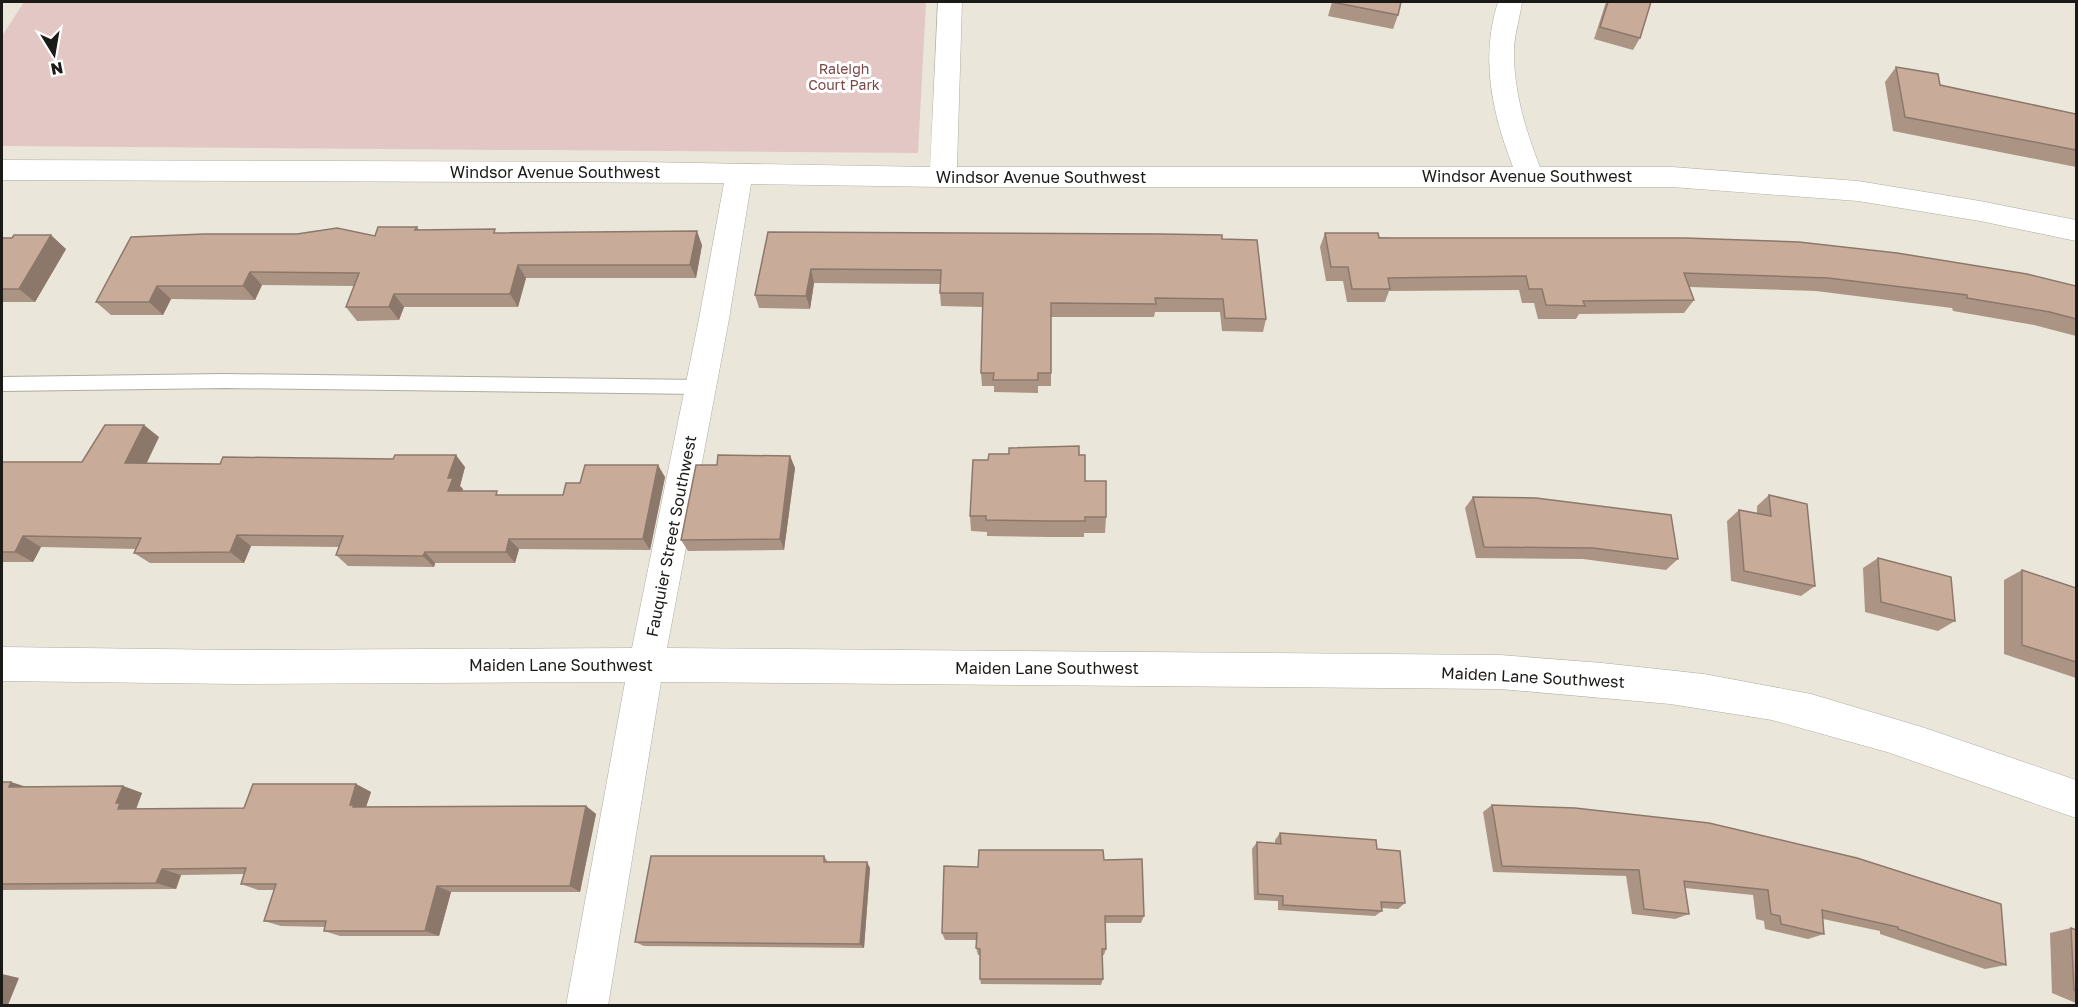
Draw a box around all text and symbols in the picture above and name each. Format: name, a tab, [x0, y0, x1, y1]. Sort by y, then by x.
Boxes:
north arrow	[24, 24, 84, 84]
text: N	[49, 58, 65, 80]
park label: Raleigh Court Park	[808, 60, 880, 93]
street label: Windsor Avenue Southwest	[450, 162, 660, 182]
street label: Windsor Avenue Southwest	[1422, 166, 1632, 186]
street label: Windsor Avenue Southwest	[936, 167, 1146, 187]
street label: Fauquier Street Southwest	[642, 433, 700, 639]
street label: Maiden Lane Southwest	[469, 655, 653, 675]
street label: Maiden Lane Southwest	[955, 658, 1139, 678]
street label: Maiden Lane Southwest	[1441, 662, 1625, 692]

